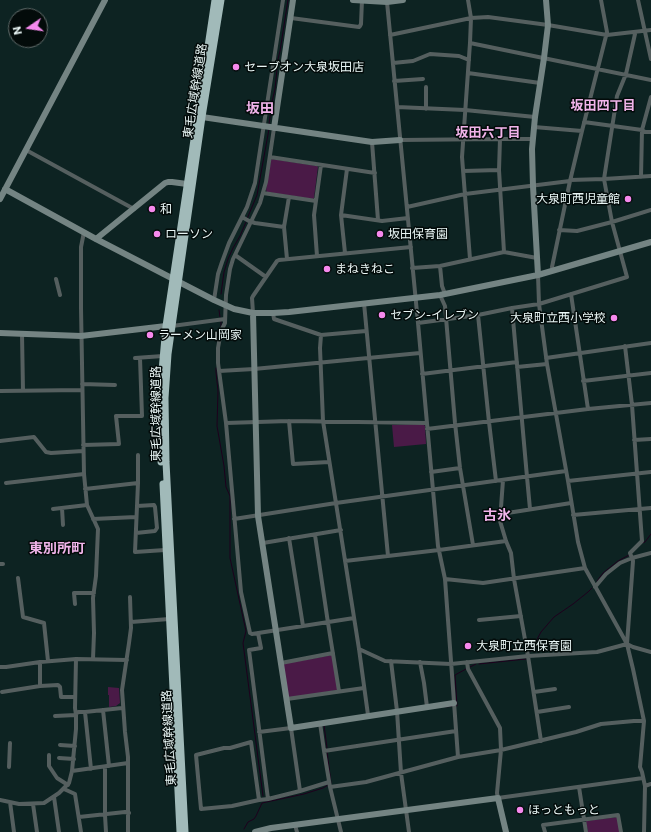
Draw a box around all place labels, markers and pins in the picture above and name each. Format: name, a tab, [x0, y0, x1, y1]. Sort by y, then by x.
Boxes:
place label: セーブオン大泉坂田店	[244, 60, 364, 74]
marker: セーブオン大泉坂田店	[231, 62, 241, 72]
place label: 大泉町西児童館	[536, 192, 620, 206]
marker: 大泉町西児童館	[623, 194, 633, 204]
place label: 和	[160, 202, 172, 216]
marker: 和	[147, 204, 157, 214]
place label: ローソン	[165, 227, 213, 241]
place label: 坂田保育園	[388, 227, 448, 241]
marker: ローソン	[152, 229, 162, 239]
marker: 坂田保育園	[375, 229, 385, 239]
place label: まねきねこ	[335, 262, 395, 276]
marker: まねきねこ	[322, 264, 332, 274]
place label: セブン-イレブン	[390, 308, 479, 322]
marker: セブン-イレブン	[377, 310, 387, 320]
place label: 大泉町立西小学校	[510, 311, 606, 325]
marker: 大泉町立西小学校	[609, 313, 619, 323]
place label: ラーメン山岡家	[158, 328, 242, 342]
marker: ラーメン山岡家	[145, 330, 155, 340]
place label: 大泉町立西保育園	[476, 639, 572, 653]
marker: 大泉町立西保育園	[463, 641, 473, 651]
place label: ほっともっと	[528, 803, 600, 817]
marker: ほっともっと	[515, 805, 525, 815]

